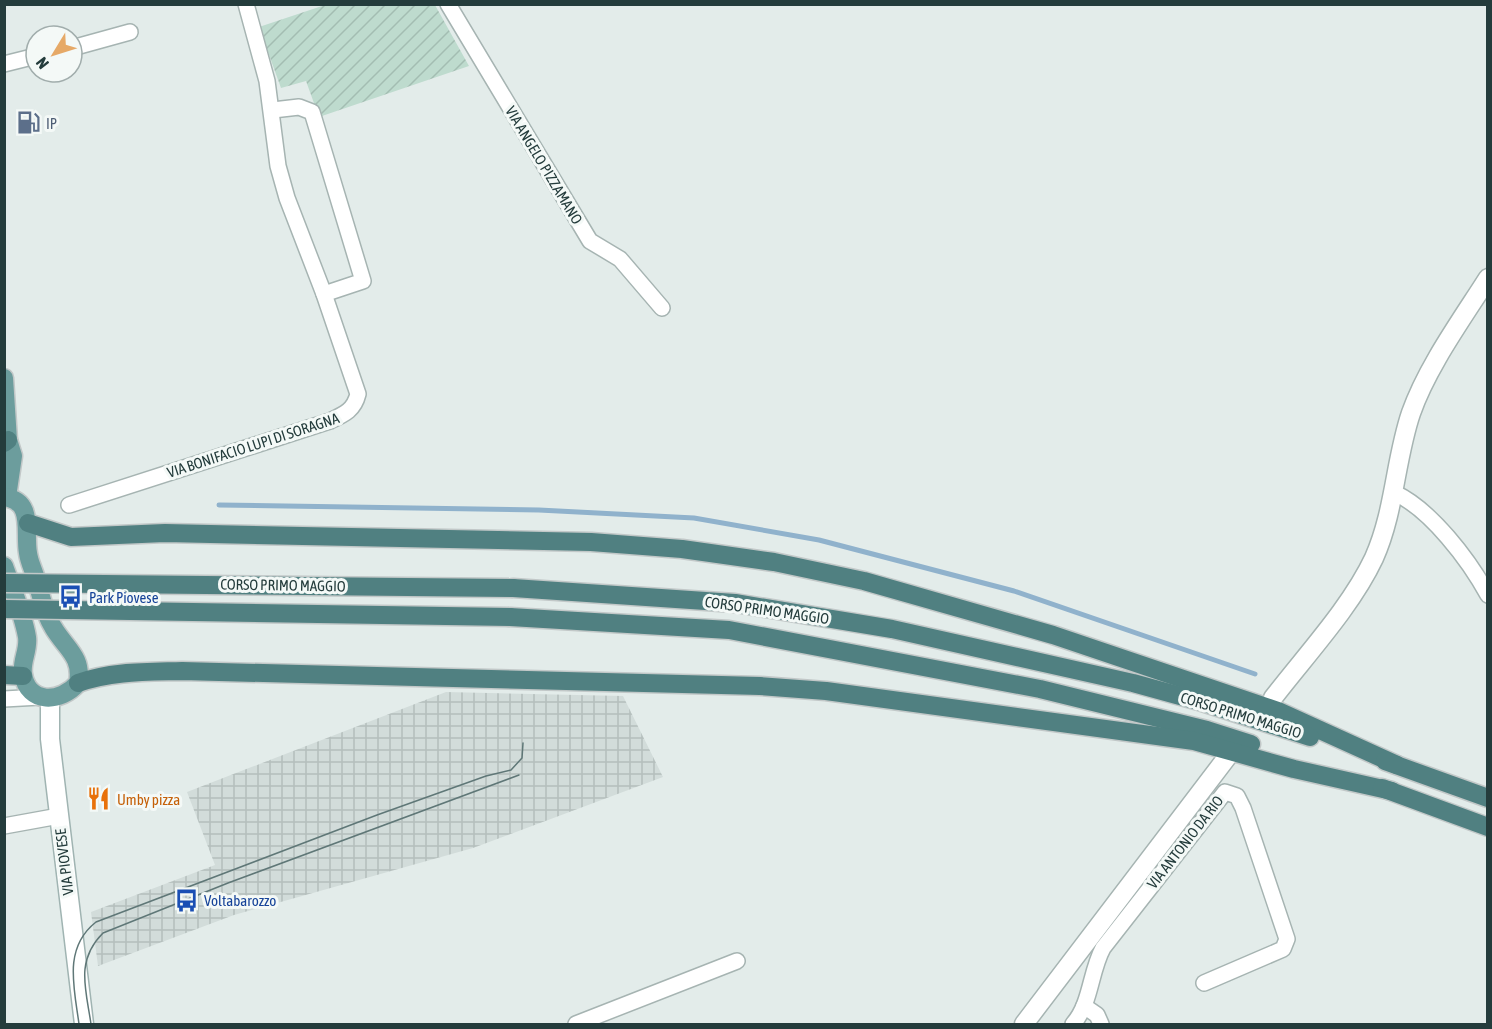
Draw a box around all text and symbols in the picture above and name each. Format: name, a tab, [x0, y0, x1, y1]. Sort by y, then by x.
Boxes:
north arrow	[24, 24, 84, 84]
text: N	[32, 54, 52, 73]
street label: VIA ANGELO PIZZAMANO	[502, 103, 586, 227]
fuel station icon: IP	[15, 110, 41, 136]
place label: IP	[46, 115, 57, 132]
street label: VIA BONIFACIO LUPI DI SORAGNA	[165, 409, 342, 481]
street label: CORSO PRIMO MAGGIO	[220, 575, 346, 595]
bus stop icon: Park Piovese	[58, 584, 84, 610]
place label: Park Piovese	[89, 589, 159, 606]
street label: CORSO PRIMO MAGGIO	[704, 593, 830, 627]
street label: CORSO PRIMO MAGGIO	[1179, 689, 1304, 742]
restaurant icon: Umby pizza	[86, 786, 112, 812]
place label: Umby pizza	[117, 791, 180, 808]
street label: VIA ANTONIO DA RIO	[1143, 792, 1227, 892]
street label: VIA PIOVESE	[51, 827, 77, 896]
bus stop icon: Voltabarozzo	[173, 887, 199, 913]
place label: Voltabarozzo	[204, 892, 276, 909]

